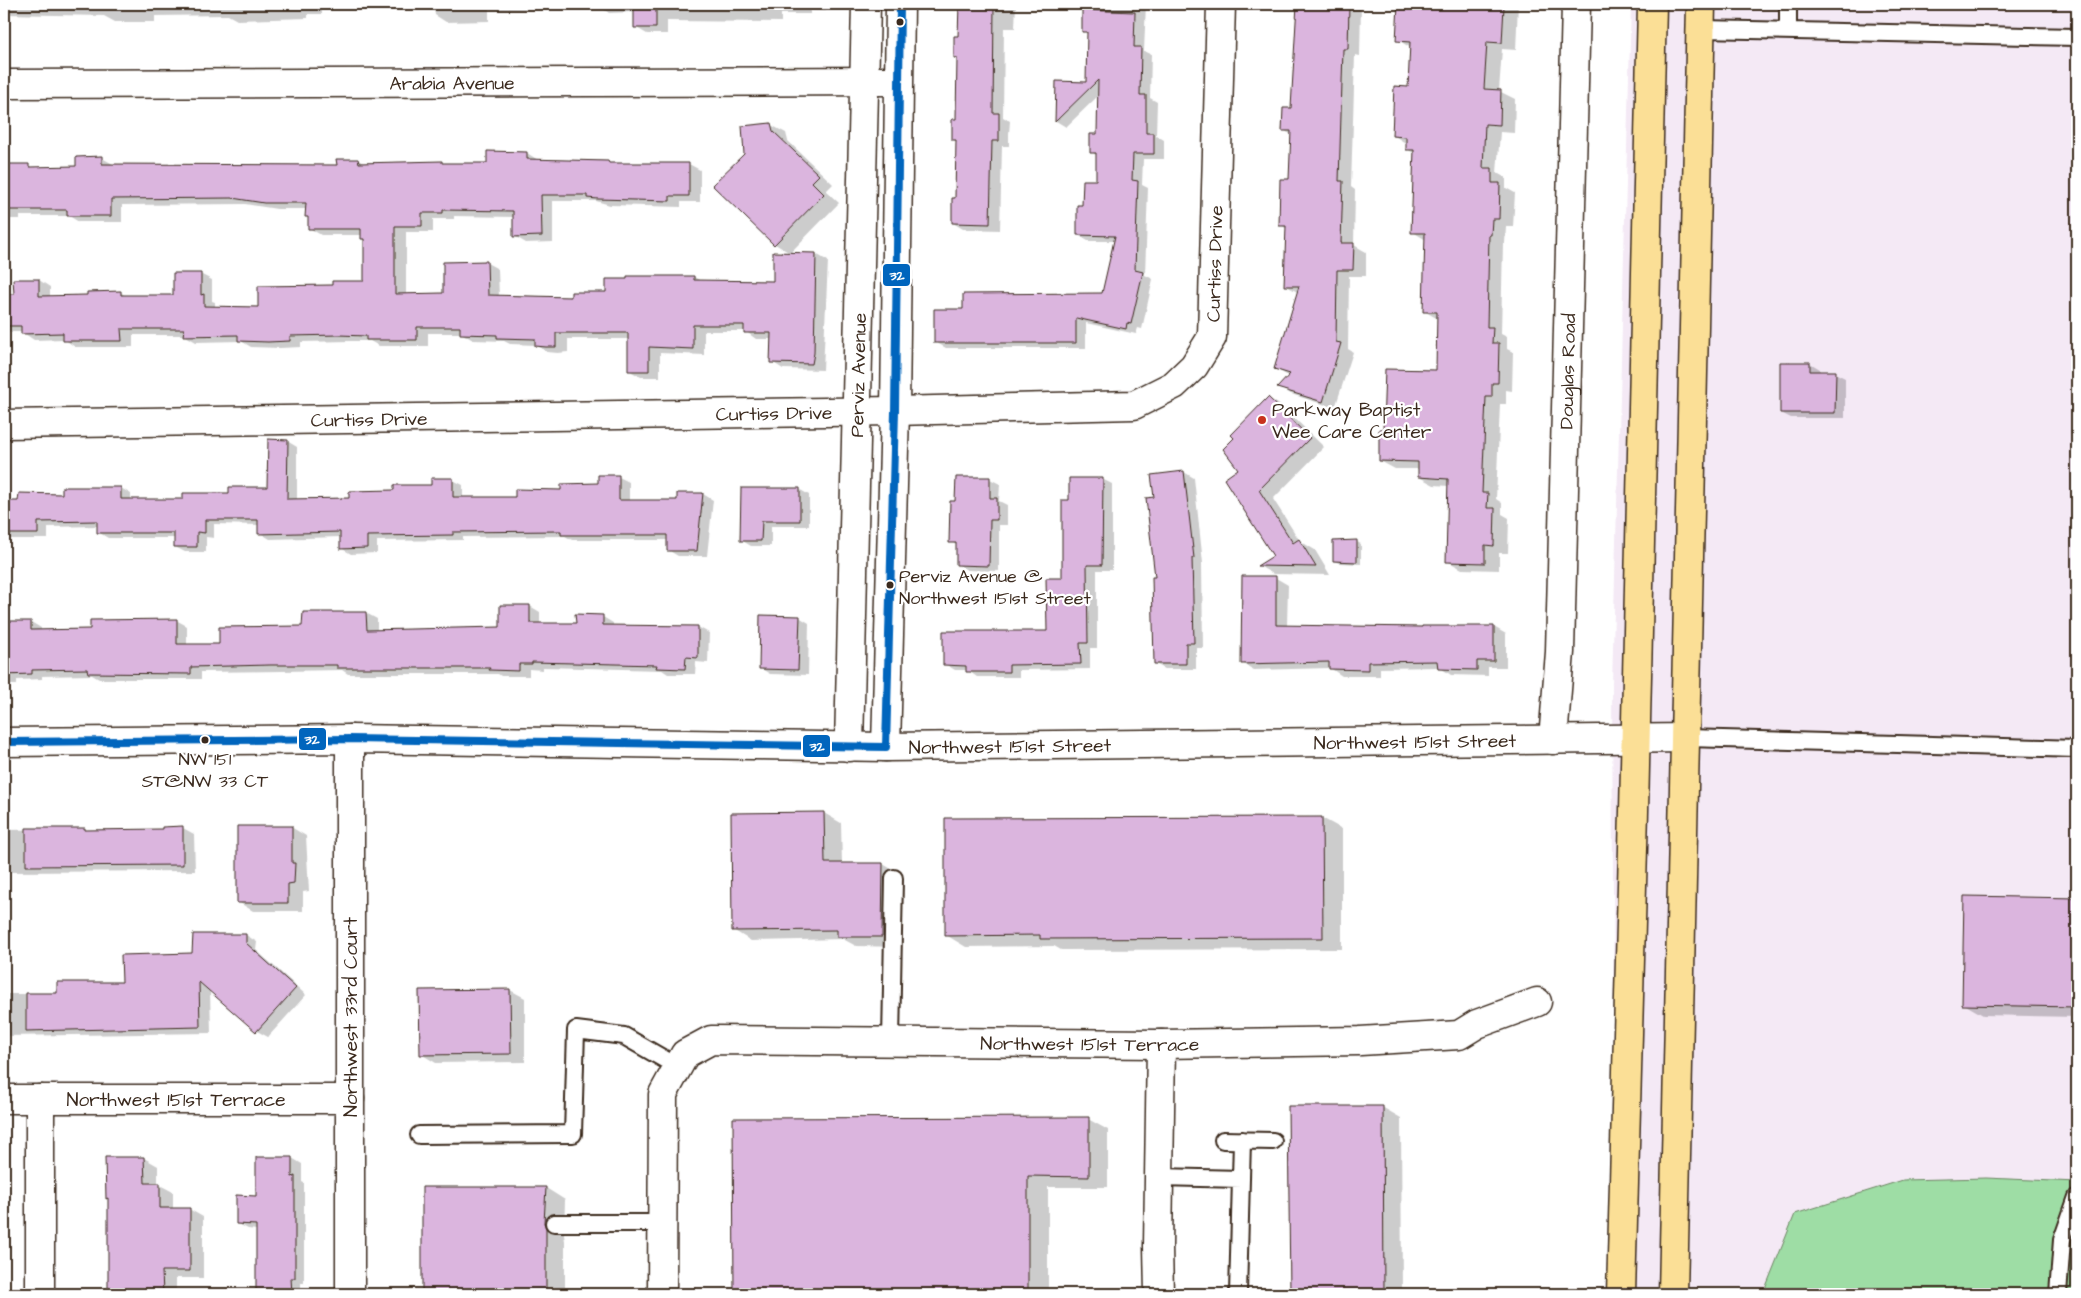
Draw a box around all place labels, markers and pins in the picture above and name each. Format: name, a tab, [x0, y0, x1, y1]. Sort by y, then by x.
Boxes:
unlabelled marker	[895, 17, 905, 27]
place label: Parkway Baptist Wee Care Center	[1272, 397, 1432, 446]
marker: Parkway Baptist Wee Care Center	[1256, 414, 1268, 426]
place label: Perviz Avenue @ Northwest 151st Street	[899, 564, 1091, 611]
marker: Perviz Avenue @ Northwest 151st Street	[885, 580, 895, 590]
marker: NW 151 ST@NW 33 CT	[200, 735, 210, 745]
place label: NW 151 ST@NW 33 CT	[142, 747, 269, 794]

